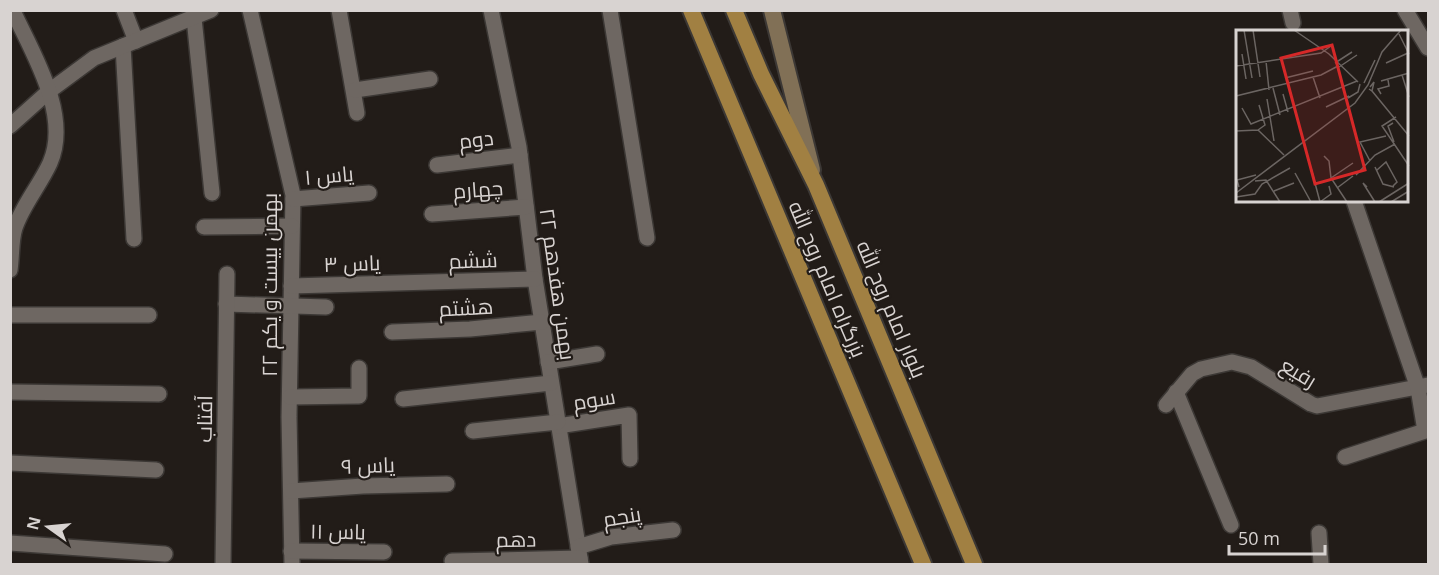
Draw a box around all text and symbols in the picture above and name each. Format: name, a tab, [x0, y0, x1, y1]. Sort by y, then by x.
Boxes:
inset map	[1236, 30, 1409, 202]
street label: دوم	[457, 123, 495, 156]
street label: یاس ۱	[303, 159, 355, 191]
street label: چهارم	[452, 173, 504, 206]
street label: ۲۲ بهمن بیست و یکم	[255, 193, 284, 377]
street label: بزرگراه امام روح الله	[781, 196, 874, 362]
street label: ۲۲ بهمن هفدهم	[532, 206, 583, 362]
street label: بلوار امام روح الله	[849, 236, 934, 383]
street label: ششم	[448, 245, 498, 276]
street label: یاس ۳	[323, 248, 381, 278]
street label: هشتم	[438, 292, 494, 323]
street label: رفیع	[1275, 350, 1322, 395]
street label: سوم	[571, 382, 617, 417]
street label: آفتاب	[190, 395, 218, 443]
street label: یاس ۹	[341, 450, 396, 480]
north arrow	[18, 497, 78, 557]
street label: پنجم	[601, 499, 644, 534]
text: N	[21, 514, 46, 532]
street label: یاس ۱۱	[310, 517, 366, 545]
scale bar	[1229, 518, 1325, 556]
street label: دهم	[495, 525, 537, 554]
text: 50 m	[1238, 526, 1280, 550]

